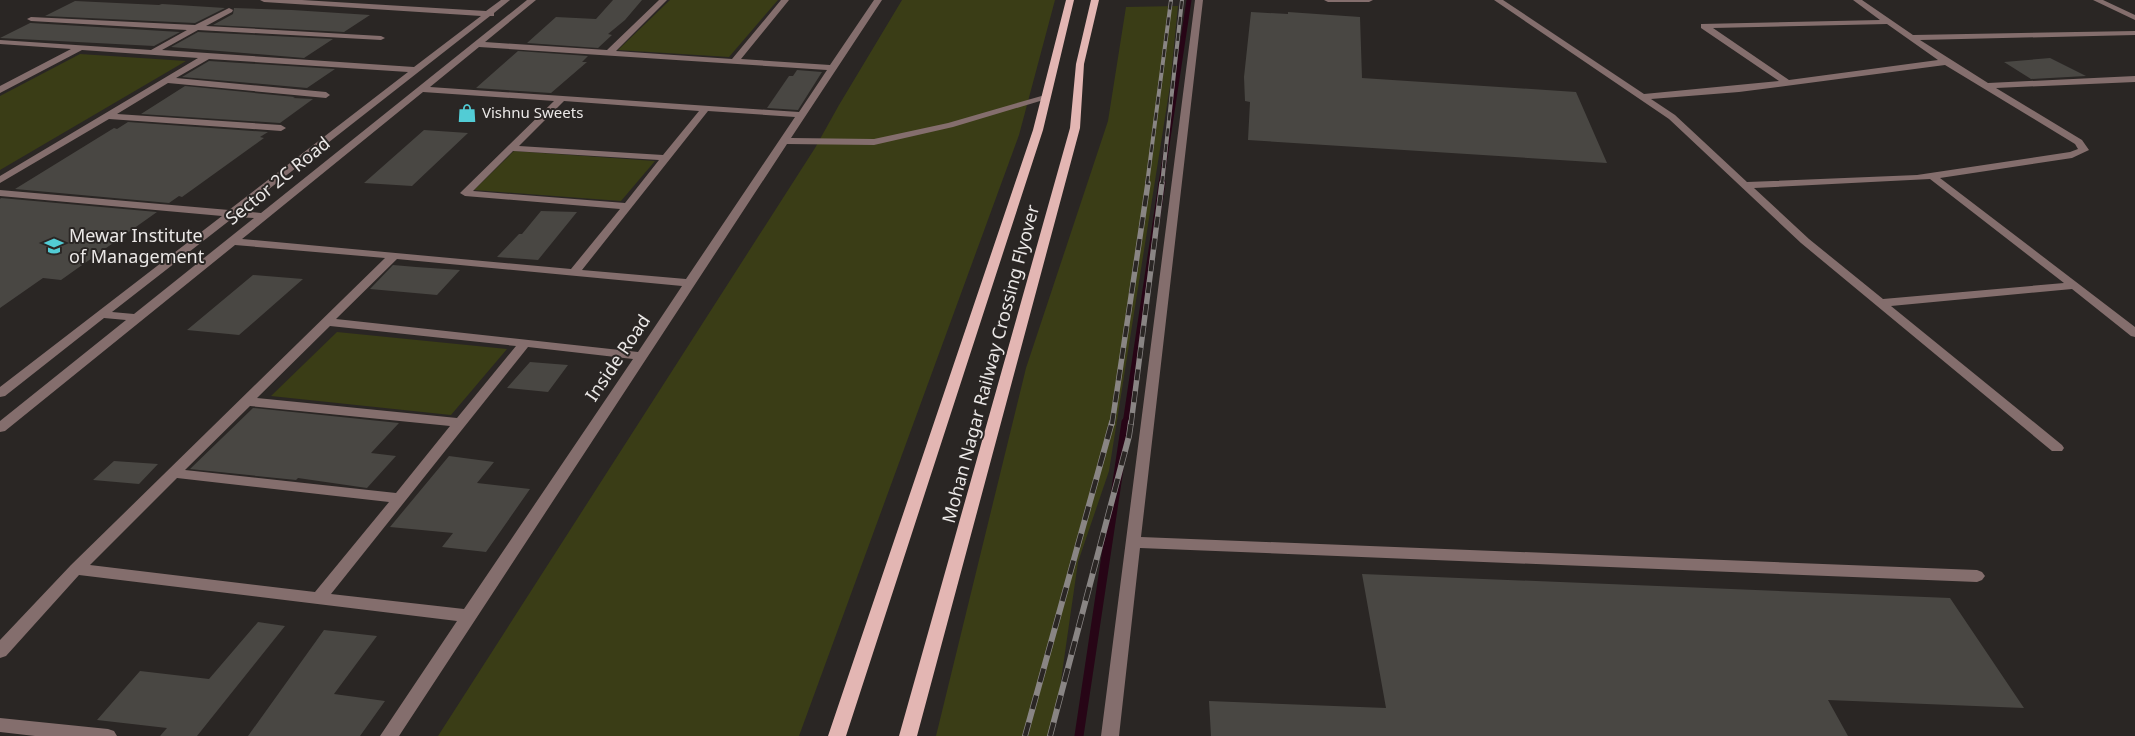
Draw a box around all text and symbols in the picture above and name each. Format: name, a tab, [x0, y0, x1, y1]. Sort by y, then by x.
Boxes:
shop icon: Vishnu Sweets	[456, 102, 478, 124]
place label: Vishnu Sweets	[482, 102, 583, 122]
street label: Sector 2C Road	[220, 131, 335, 230]
street label: Mohan Nagar Railway Crossing Flyover	[936, 201, 1044, 526]
place label: Mewar Institute of Management	[69, 223, 205, 268]
school or university icon: Mewar Institute of Management	[43, 235, 65, 257]
street label: Inside Road	[579, 309, 655, 405]

